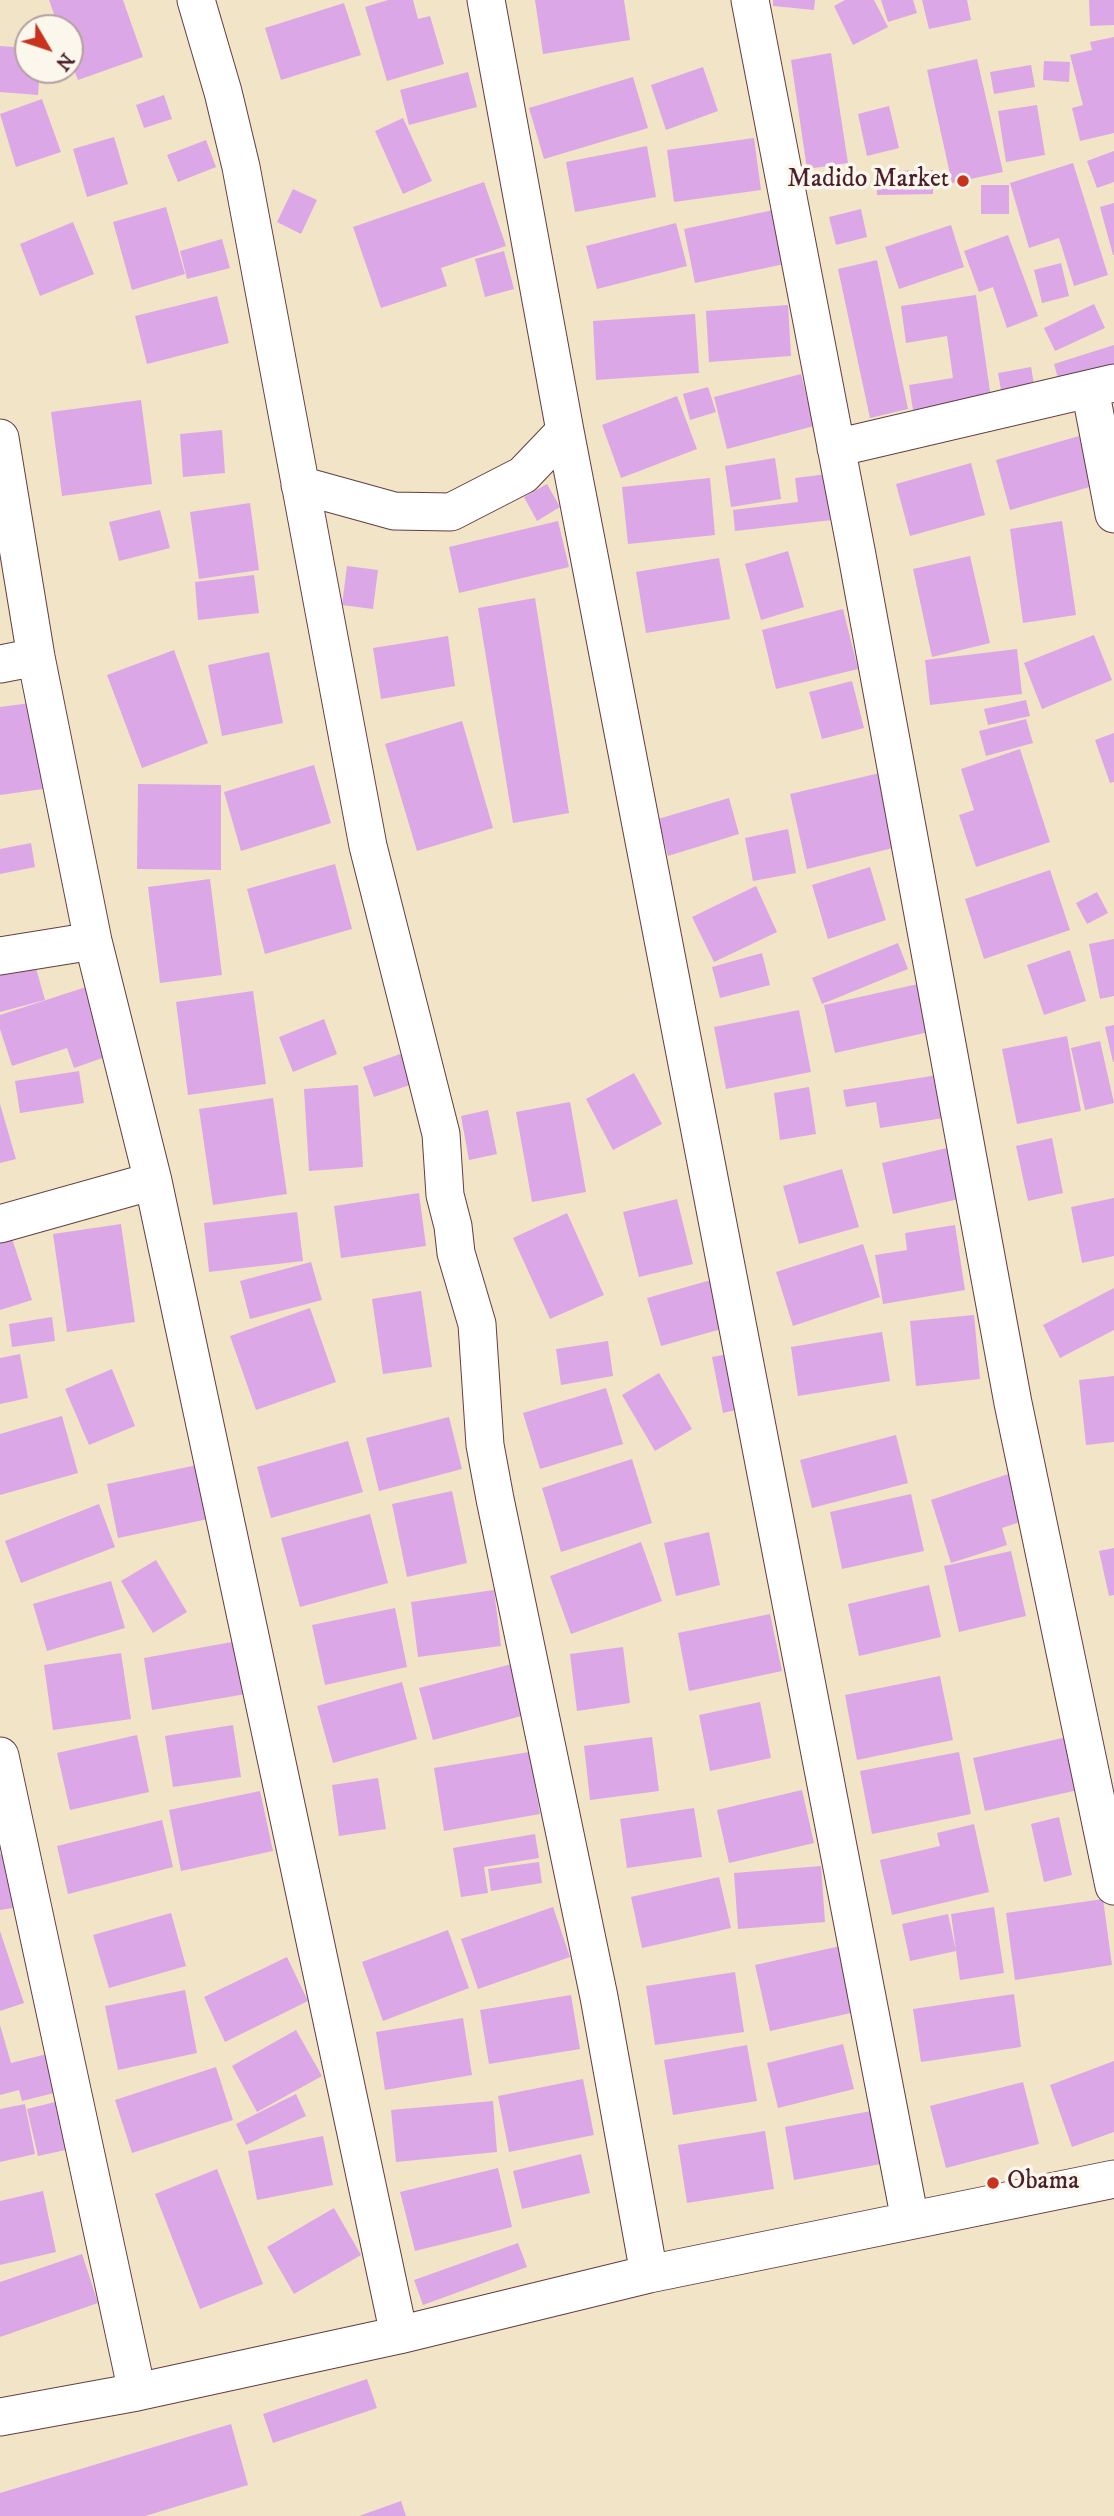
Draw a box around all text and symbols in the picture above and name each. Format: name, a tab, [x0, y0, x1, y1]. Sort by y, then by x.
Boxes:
north arrow	[14, 14, 84, 84]
text: N	[50, 48, 78, 75]
place label: Madido Market	[787, 165, 949, 197]
marker: Madido Market	[955, 173, 971, 189]
place label: Obama	[1007, 2167, 1079, 2199]
marker: Obama	[985, 2175, 1001, 2191]

